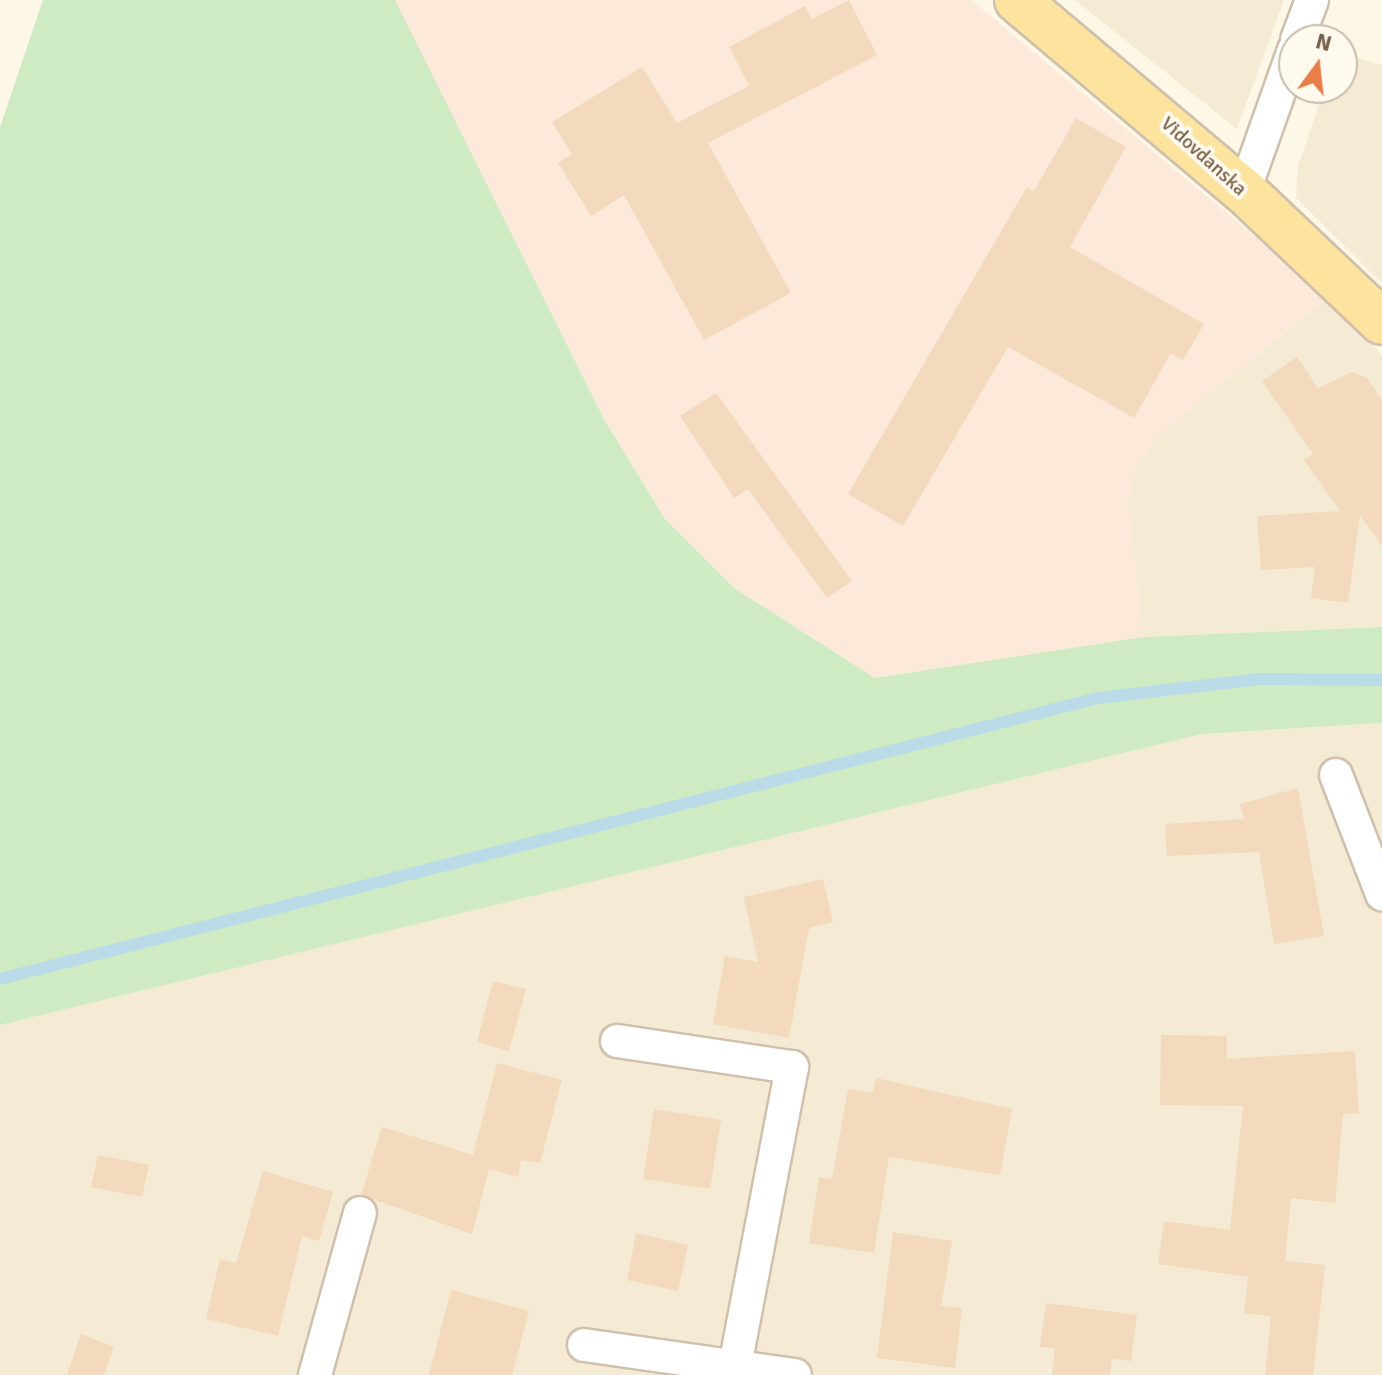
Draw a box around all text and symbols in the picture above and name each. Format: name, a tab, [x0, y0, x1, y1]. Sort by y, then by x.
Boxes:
north arrow	[1278, 24, 1358, 104]
text: N	[1313, 27, 1335, 57]
street label: Vidovdanska	[1156, 111, 1252, 201]

